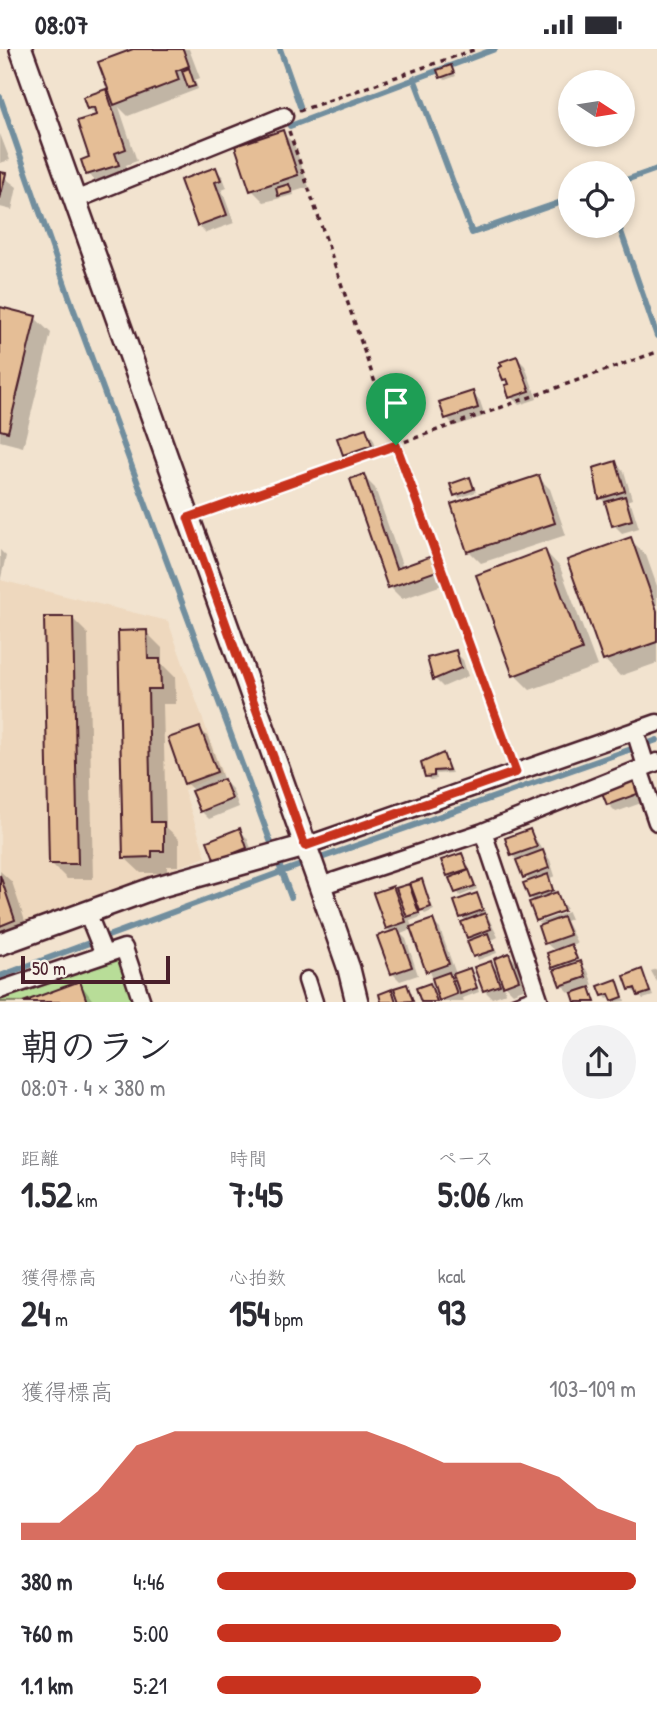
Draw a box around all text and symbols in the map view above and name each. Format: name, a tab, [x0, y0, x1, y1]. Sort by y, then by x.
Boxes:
text: 08:07	[35, 7, 88, 42]
north arrow	[558, 70, 635, 147]
map controls	[558, 70, 635, 238]
button: locate	[558, 161, 635, 238]
pin	[366, 373, 426, 445]
icon: arrive	[377, 384, 415, 422]
scale bar	[21, 953, 170, 984]
text: 50 m	[32, 955, 66, 981]
text: 朝のラン	[21, 1020, 173, 1072]
button: share	[562, 1025, 636, 1099]
text: 08:07 · 4 × 380 m	[21, 1072, 165, 1103]
text: 距離	[21, 1145, 59, 1171]
text: 時間	[229, 1145, 267, 1171]
text: ペース	[438, 1145, 494, 1171]
text: 1.52	[21, 1171, 72, 1218]
text: 7:45	[229, 1171, 283, 1218]
text: 5:06	[438, 1171, 490, 1218]
text: km	[72, 1187, 98, 1213]
text: /km	[490, 1187, 523, 1213]
text: kcal	[438, 1263, 465, 1289]
text: 獲得標高	[21, 1264, 97, 1290]
text: 心拍数	[229, 1264, 286, 1290]
text: 93	[438, 1289, 466, 1336]
text: 24	[21, 1290, 51, 1337]
text: 154	[229, 1290, 270, 1337]
text: m	[51, 1306, 68, 1332]
text: bpm	[270, 1306, 303, 1332]
text: 103–109 m	[549, 1373, 636, 1404]
text: 獲得標高	[21, 1376, 113, 1407]
text: 380 m	[21, 1566, 73, 1597]
text: 4:46	[133, 1566, 165, 1597]
text: 760 m	[21, 1618, 73, 1649]
text: 5:00	[133, 1618, 169, 1649]
text: 1.1 km	[21, 1670, 73, 1701]
text: 5:21	[133, 1670, 167, 1701]

